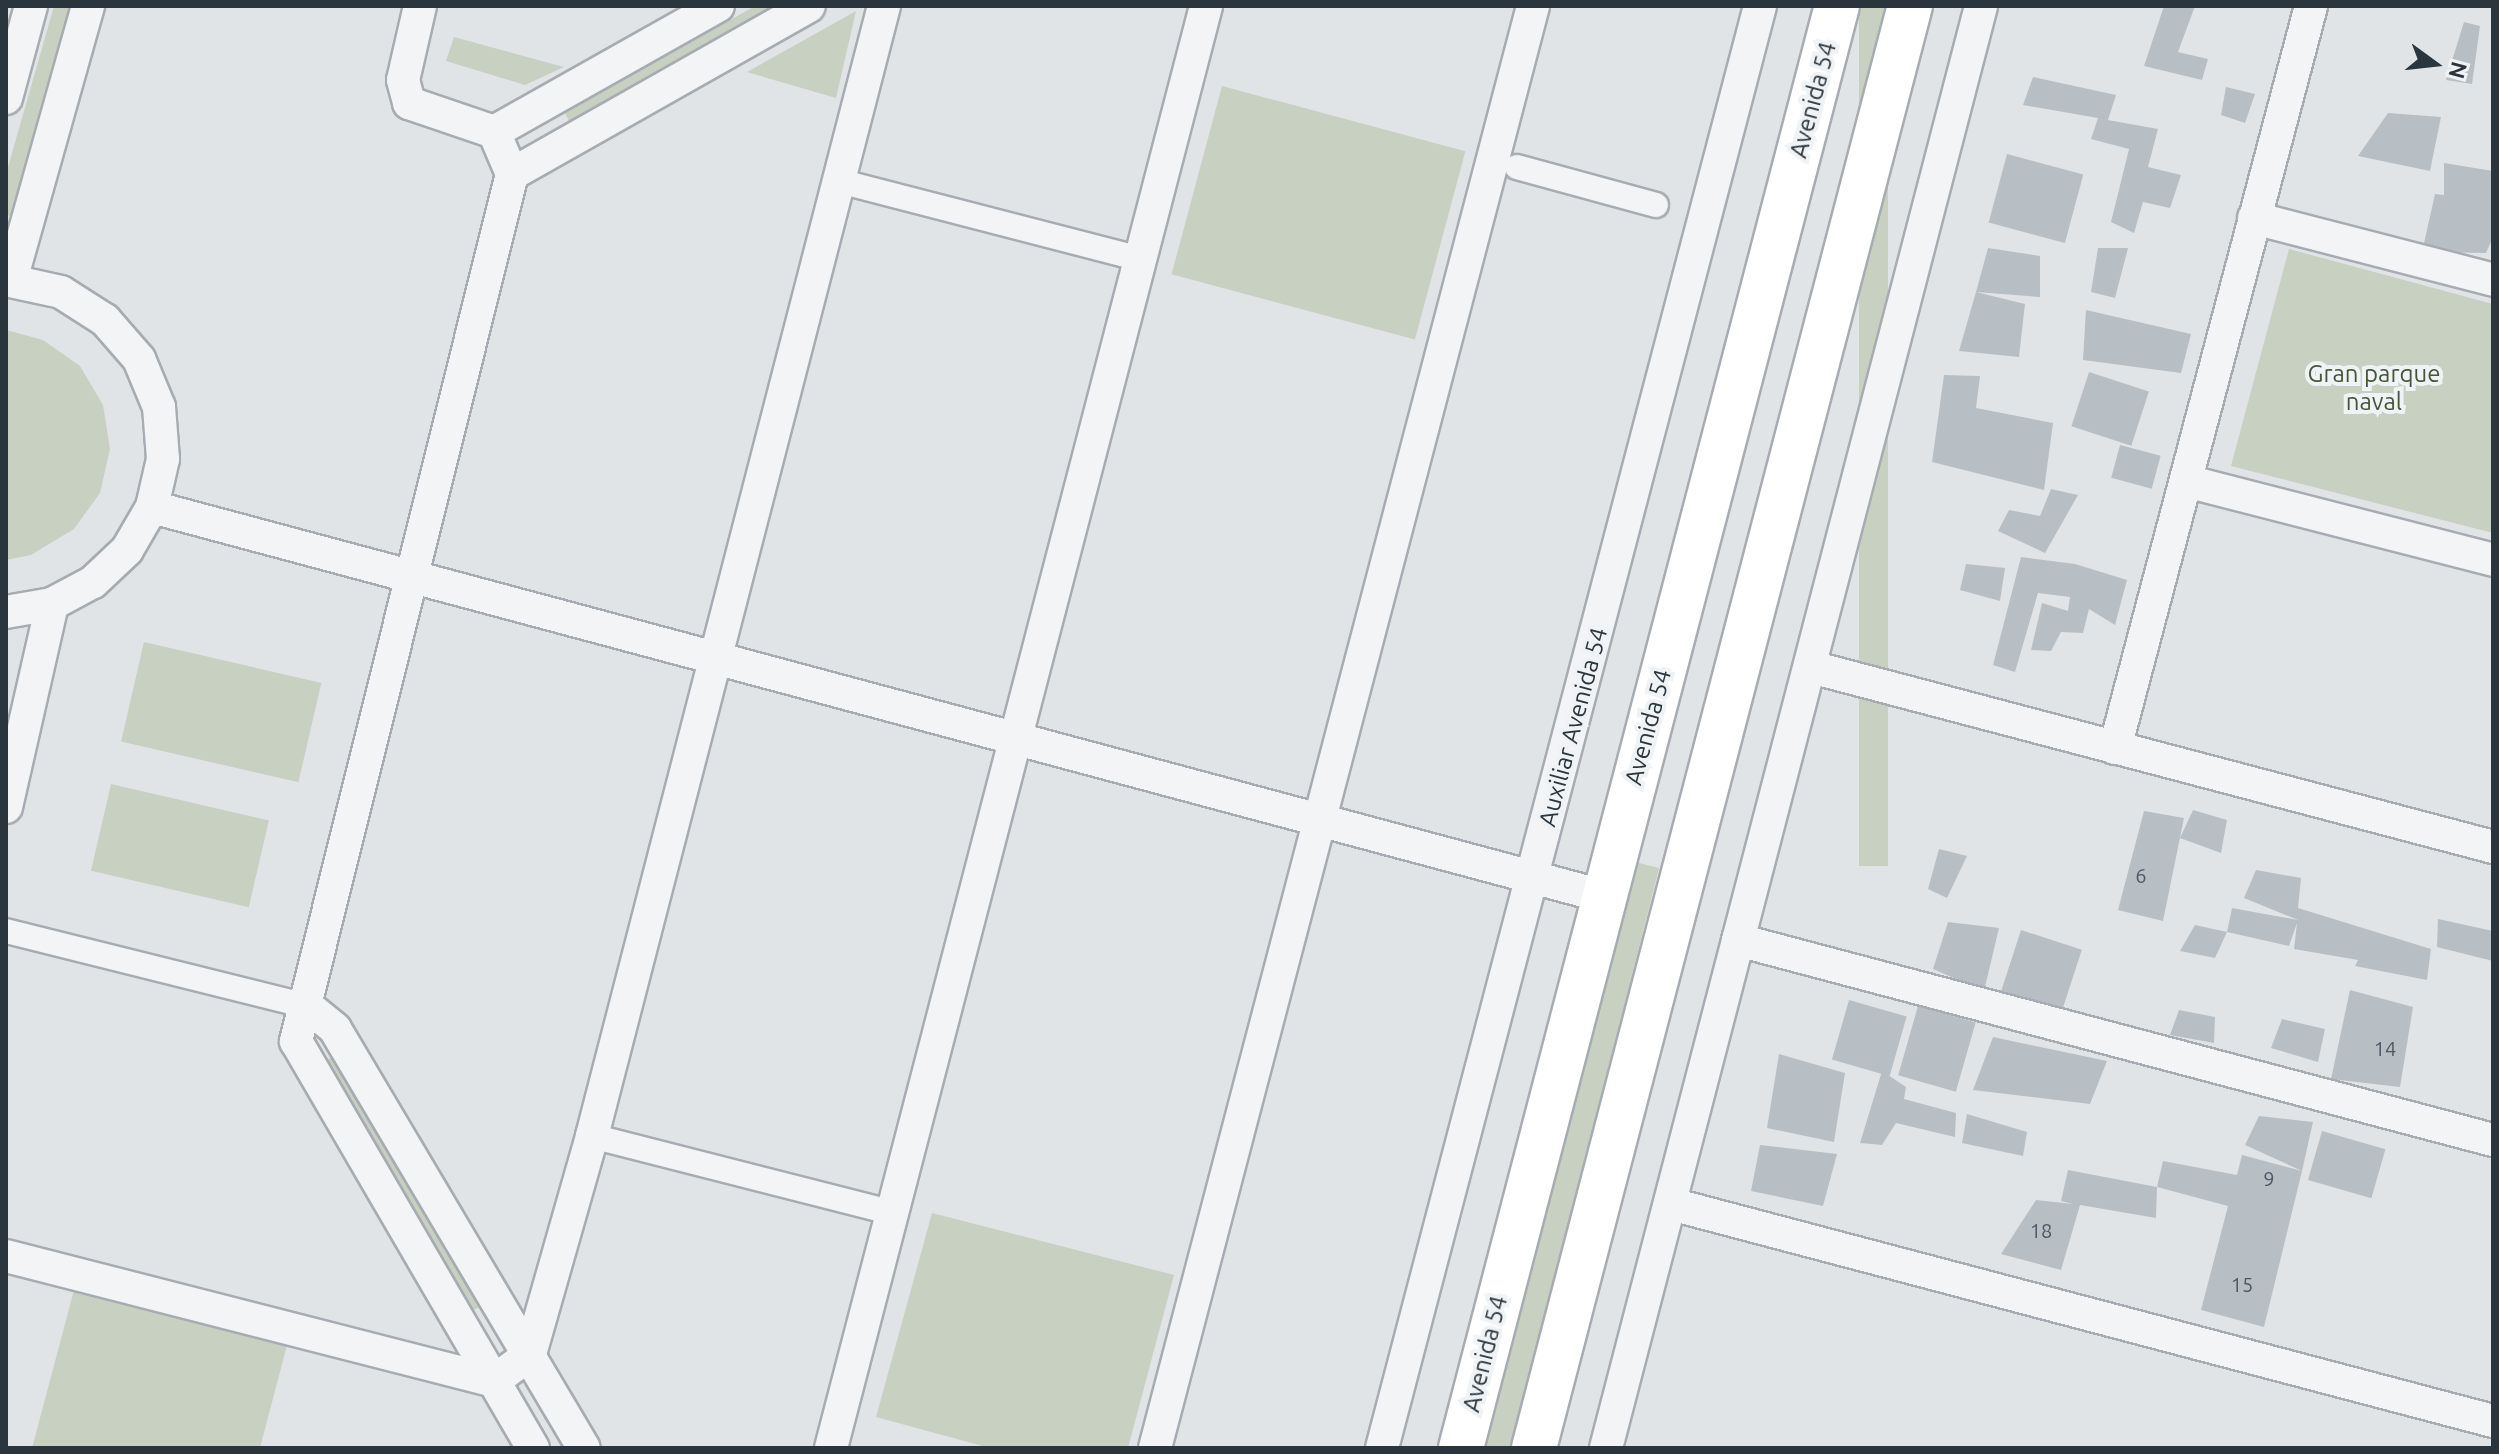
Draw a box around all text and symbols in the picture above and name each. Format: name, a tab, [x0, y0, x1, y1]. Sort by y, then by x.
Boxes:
north arrow	[2395, 24, 2475, 104]
street label: Avenida 54	[1784, 39, 1842, 161]
text: N	[2444, 59, 2473, 81]
park label: Gran parque naval	[2308, 360, 2440, 416]
street label: Auxiliar Avenida 54	[1533, 624, 1613, 830]
street label: Avenida 54	[1619, 666, 1677, 788]
house number: 6	[2135, 863, 2147, 887]
house number: 14	[2374, 1036, 2396, 1060]
house number: 9	[2263, 1166, 2275, 1190]
house number: 18	[2030, 1218, 2052, 1242]
house number: 15	[2231, 1272, 2253, 1296]
street label: Avenida 54	[1457, 1293, 1513, 1415]

